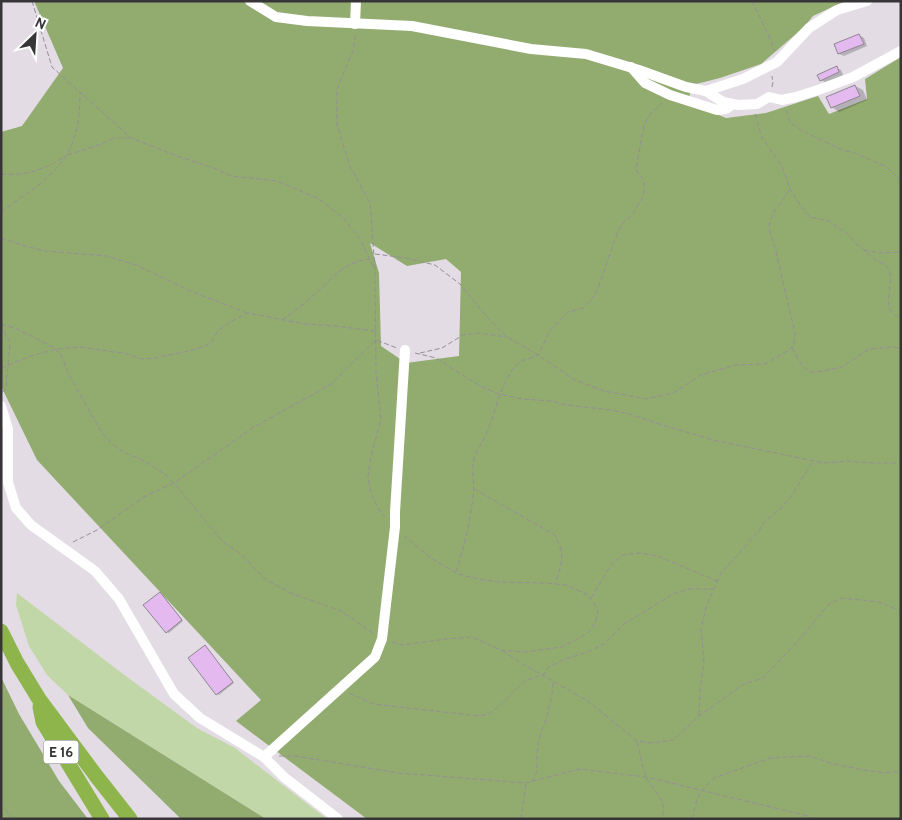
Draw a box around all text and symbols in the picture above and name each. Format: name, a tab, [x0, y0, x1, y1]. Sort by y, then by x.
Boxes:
north arrow	[10, 10, 60, 60]
text: N	[32, 13, 49, 33]
road number: E 16	[44, 740, 78, 764]

